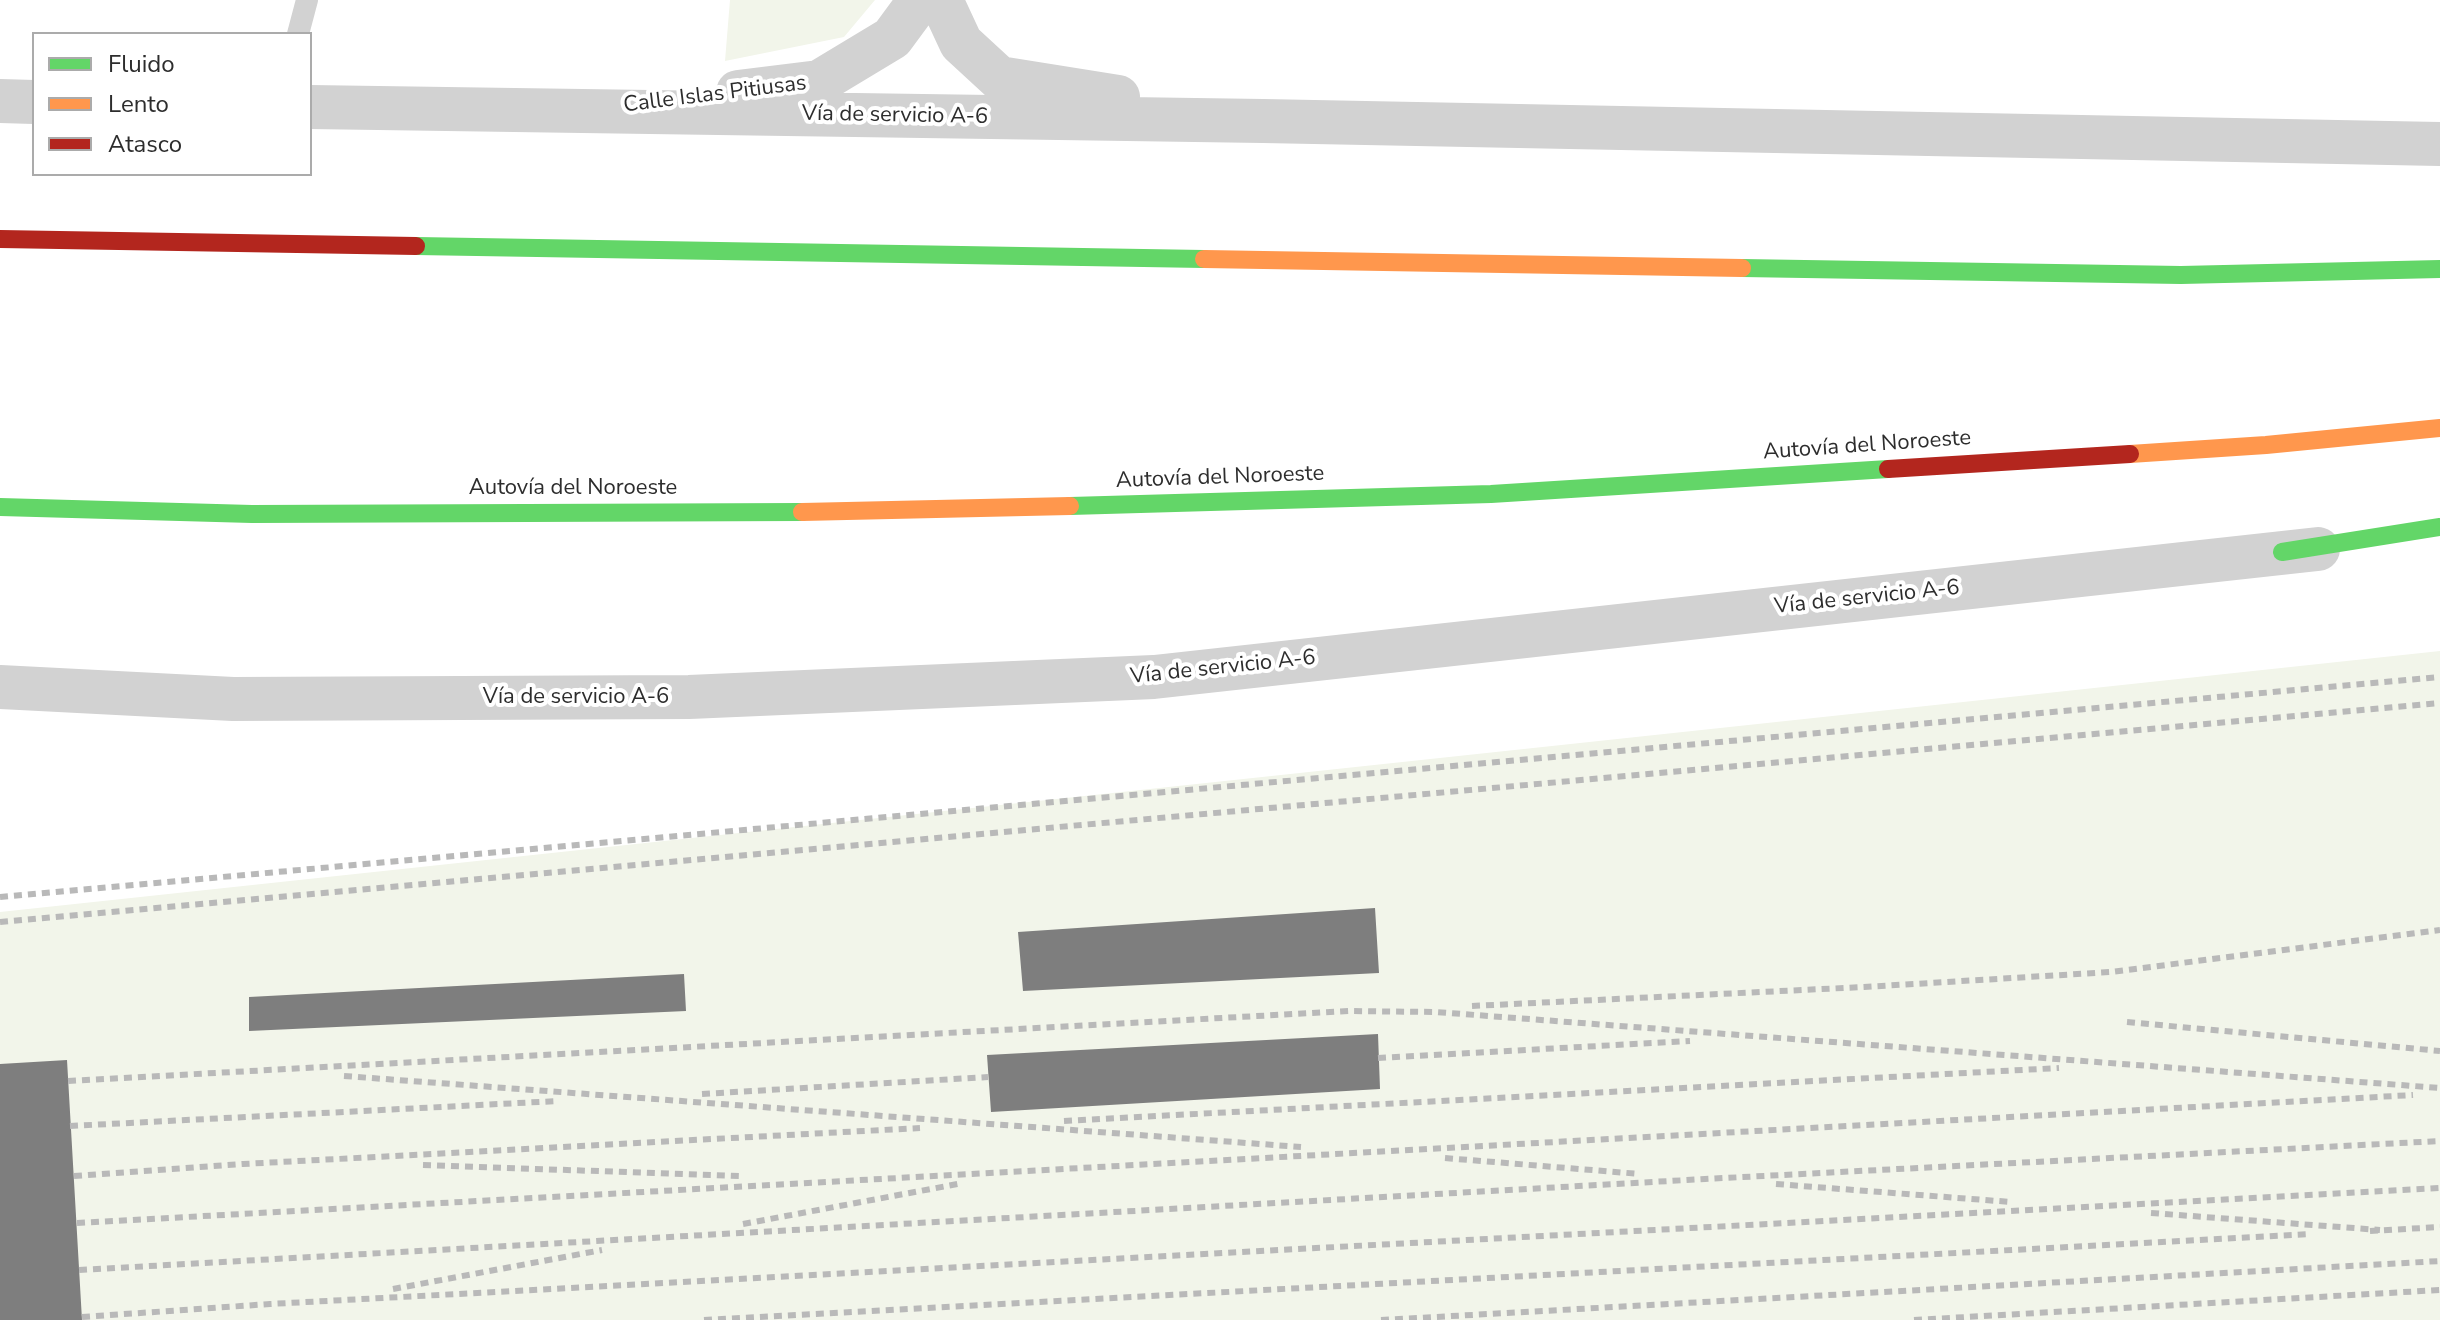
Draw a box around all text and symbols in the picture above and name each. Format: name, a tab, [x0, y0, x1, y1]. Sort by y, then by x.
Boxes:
legend	[32, 32, 312, 176]
text: Fluido	[108, 48, 175, 80]
street label: Calle Islas Pitiusas	[622, 71, 808, 119]
text: Lento	[108, 88, 169, 120]
street label: Vía de servicio A-6	[802, 101, 988, 131]
text: Atasco	[108, 128, 182, 160]
street label: Autovía del Noroeste	[1762, 426, 1972, 466]
street label: Autovía del Noroeste	[1115, 461, 1325, 495]
street label: Autovía del Noroeste	[469, 476, 677, 502]
street label: Vía de servicio A-6	[1773, 575, 1961, 621]
street label: Vía de servicio A-6	[1129, 645, 1317, 691]
street label: Vía de servicio A-6	[483, 685, 669, 711]

